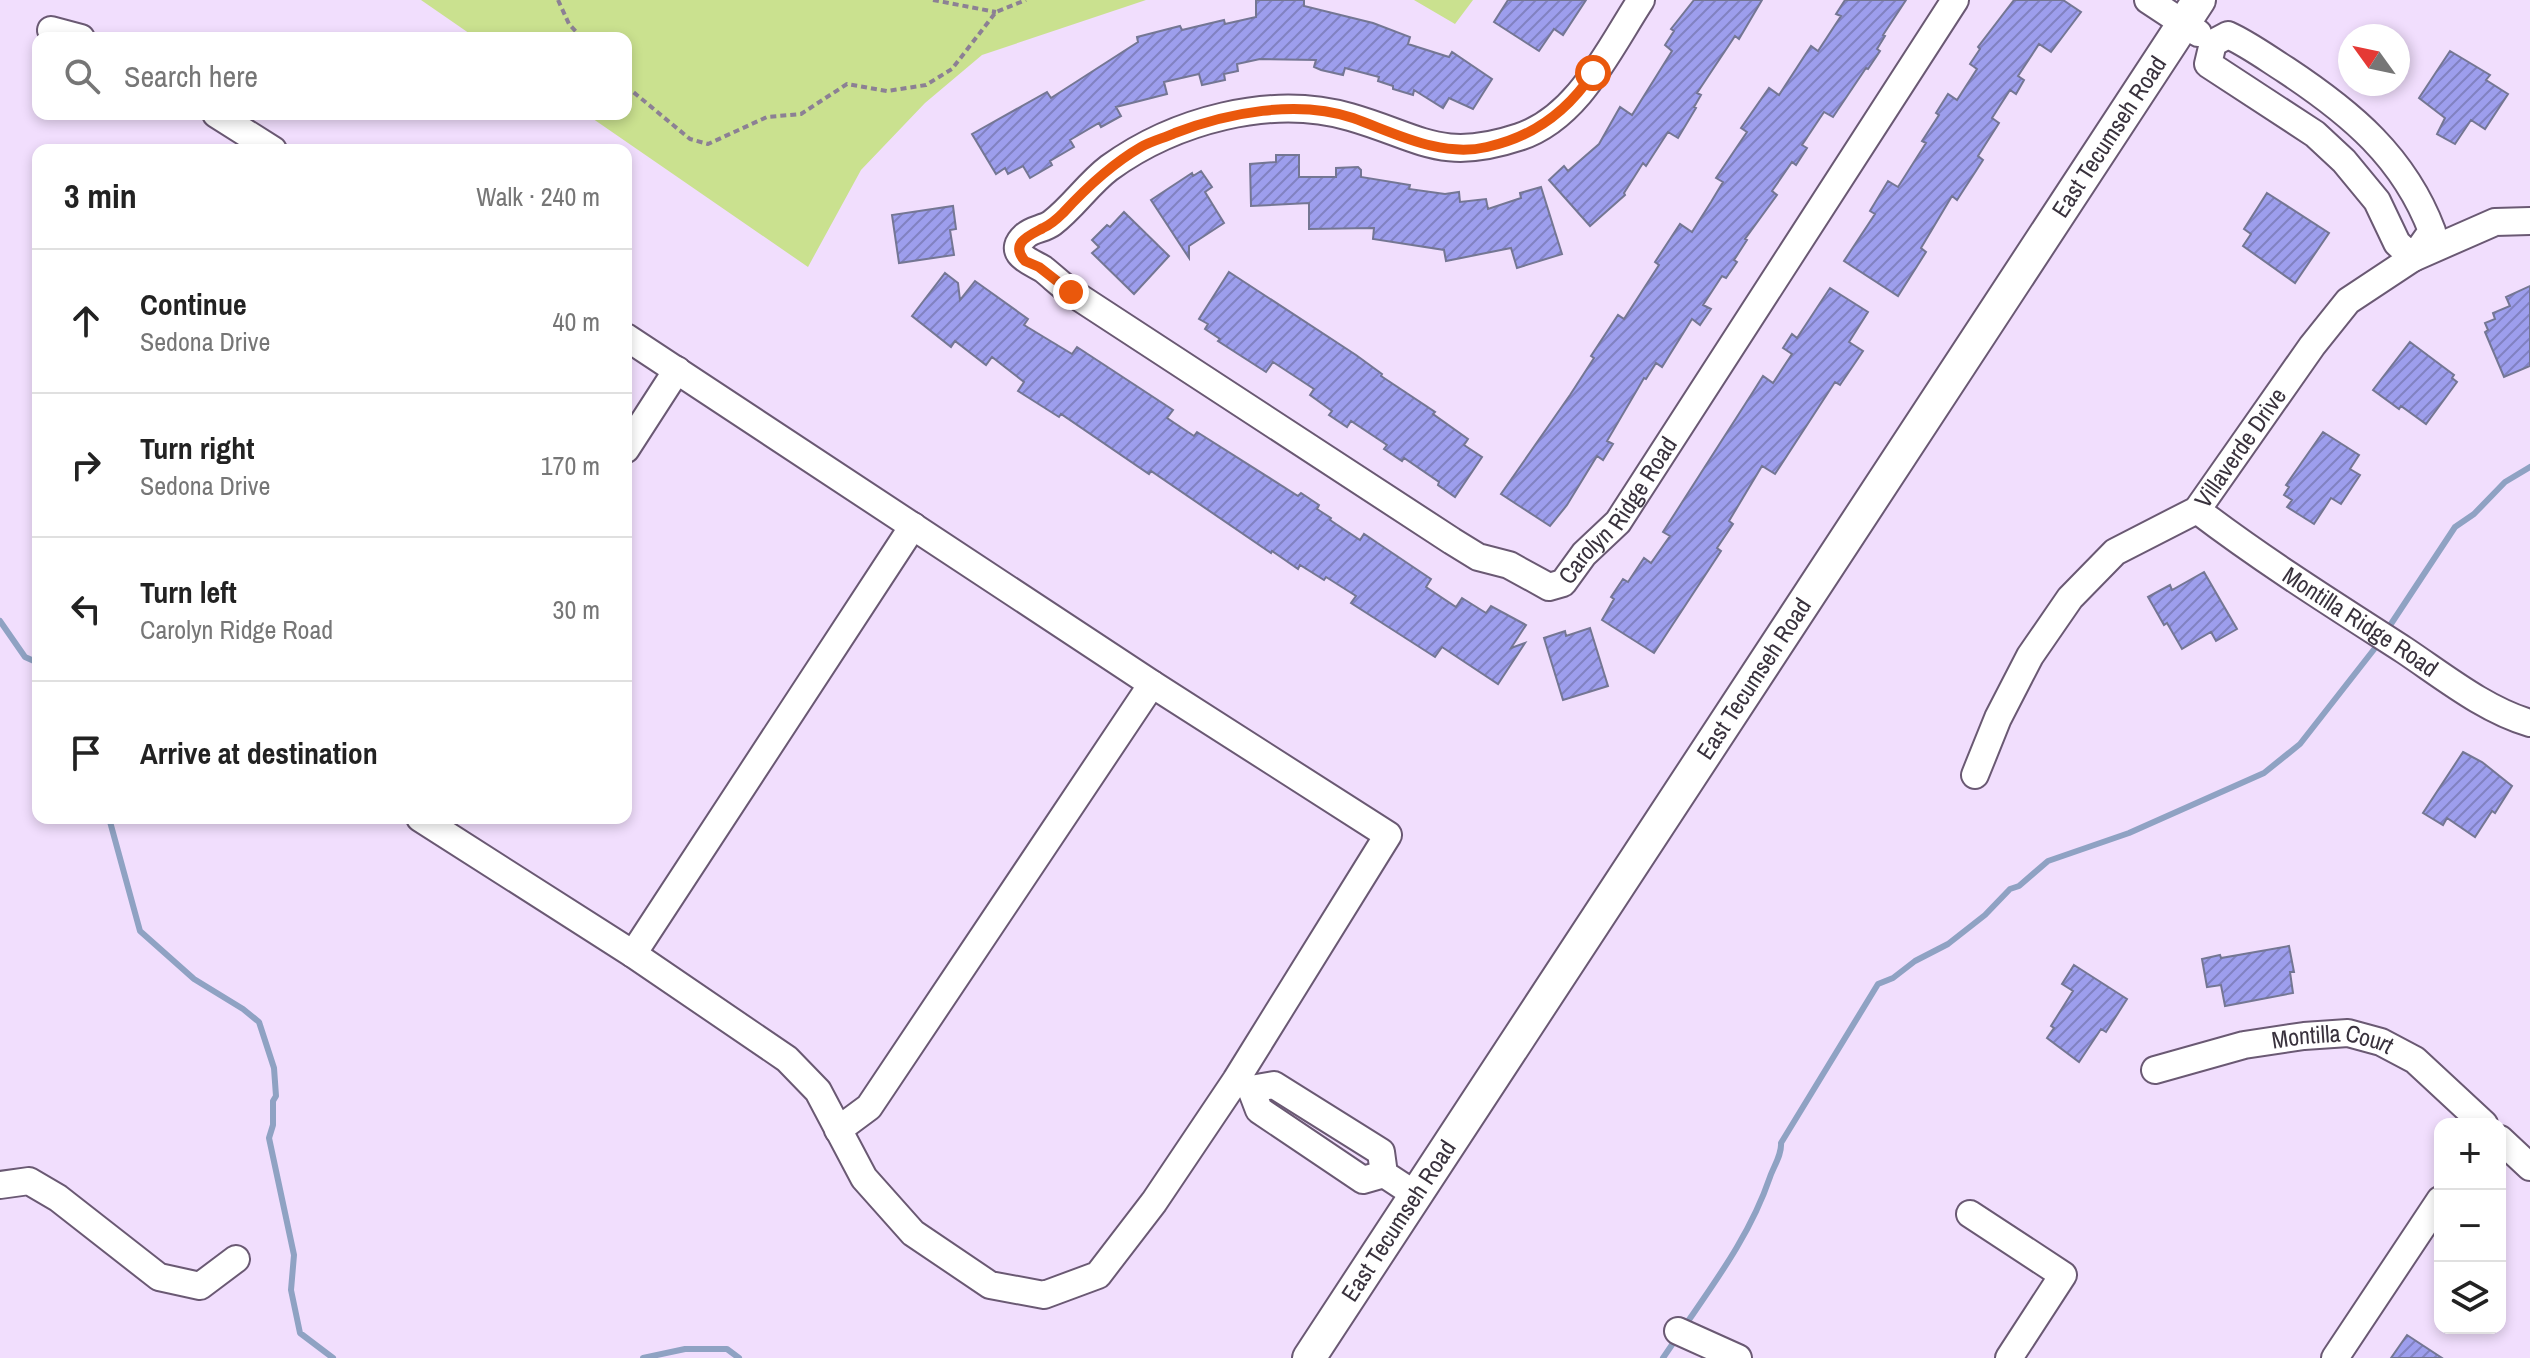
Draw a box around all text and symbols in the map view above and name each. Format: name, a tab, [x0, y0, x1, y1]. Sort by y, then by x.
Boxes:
north arrow	[2338, 24, 2410, 96]
search box	[32, 32, 632, 120]
street label: East Tecumseh Road	[2044, 49, 2173, 223]
icon: search	[60, 54, 104, 98]
route start	[1575, 55, 1611, 91]
text: Search here	[124, 56, 258, 96]
text: 3 min	[64, 173, 137, 219]
text: Walk · 240 m	[476, 179, 600, 214]
route end	[1053, 274, 1089, 310]
text: Continue	[140, 284, 247, 324]
icon: ahead	[64, 299, 108, 343]
text: 40 m	[553, 304, 600, 339]
text: Sedona Drive	[140, 324, 270, 359]
street label: Villaverde Drive	[2186, 381, 2293, 514]
text: Turn right	[140, 428, 254, 468]
street label: Carolyn Ridge Road	[1550, 430, 1684, 590]
icon: right	[64, 443, 108, 487]
text: 170 m	[541, 448, 600, 483]
text: Sedona Drive	[140, 468, 270, 503]
street label: Montilla Ridge Road	[2277, 559, 2445, 684]
text: Turn left	[140, 572, 237, 612]
icon: left	[64, 587, 108, 631]
street label: East Tecumseh Road	[1689, 591, 1818, 765]
text: 30 m	[553, 592, 600, 627]
text: Carolyn Ridge Road	[140, 612, 333, 647]
icon: arrive	[64, 731, 108, 775]
text: Arrive at destination	[140, 733, 378, 773]
street label: Montilla Court	[2269, 1016, 2400, 1061]
map controls	[2434, 1118, 2506, 1334]
button: +	[2434, 1118, 2506, 1190]
street label: East Tecumseh Road	[1333, 1133, 1463, 1307]
button: −	[2434, 1190, 2506, 1262]
button: layers	[2434, 1262, 2506, 1334]

